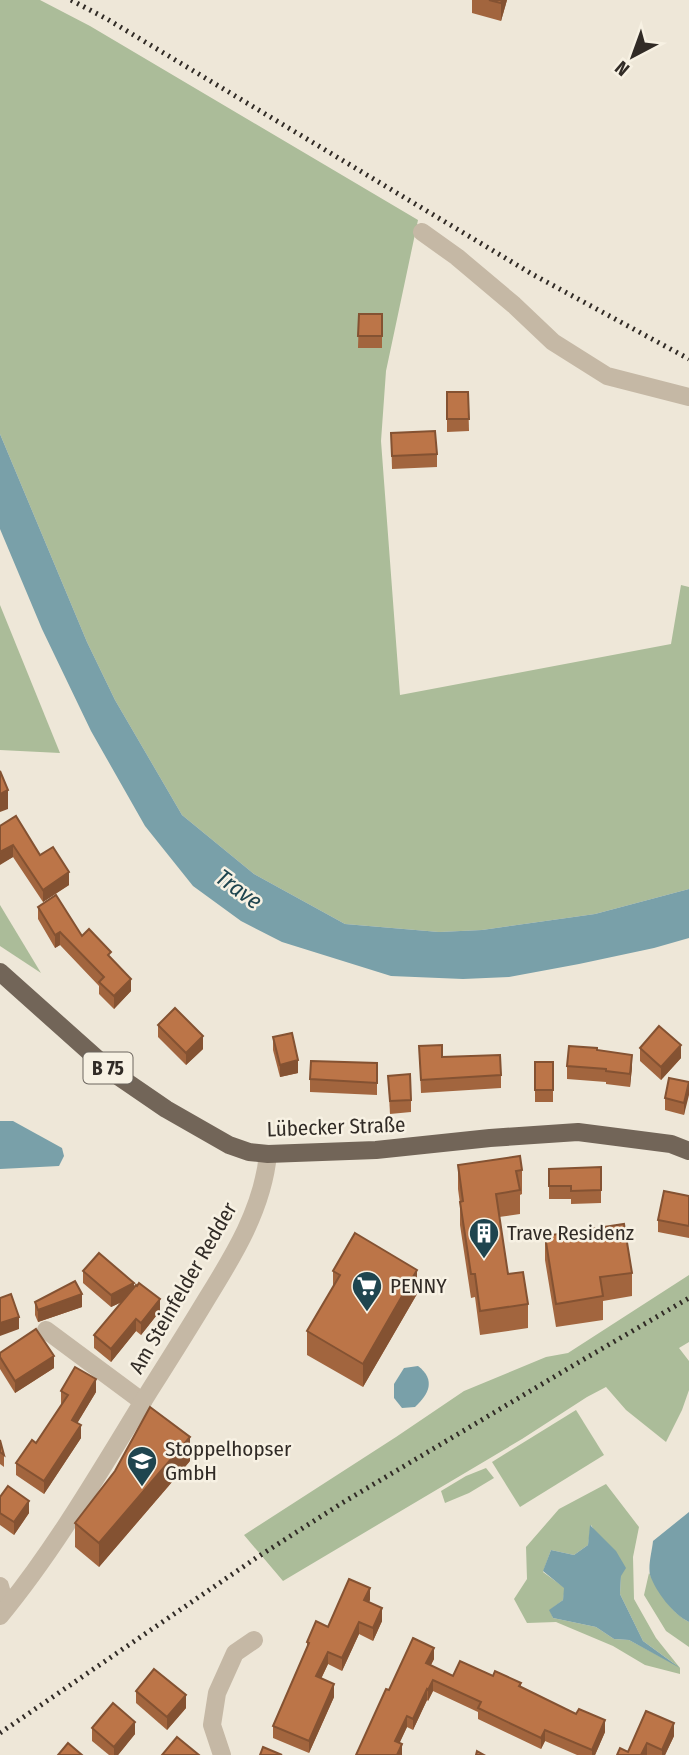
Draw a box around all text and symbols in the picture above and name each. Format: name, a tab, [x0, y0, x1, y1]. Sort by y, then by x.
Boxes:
north arrow	[598, 21, 668, 91]
text: N	[610, 56, 634, 81]
water label: Trave	[210, 863, 268, 915]
road number: B 75	[84, 1052, 132, 1084]
street label: Lübecker Straße	[266, 1112, 406, 1142]
street label: Am Steinfelder Redder	[123, 1197, 243, 1378]
building icon: Trave Residenz	[467, 1216, 501, 1260]
place label: Trave Residenz	[507, 1220, 634, 1246]
supermarket icon: PENNY	[350, 1269, 384, 1313]
place label: PENNY	[390, 1273, 447, 1299]
place label: Stoppelhopser GmbH	[165, 1436, 292, 1486]
school or university icon: Stoppelhopser GmbH	[125, 1444, 159, 1488]

